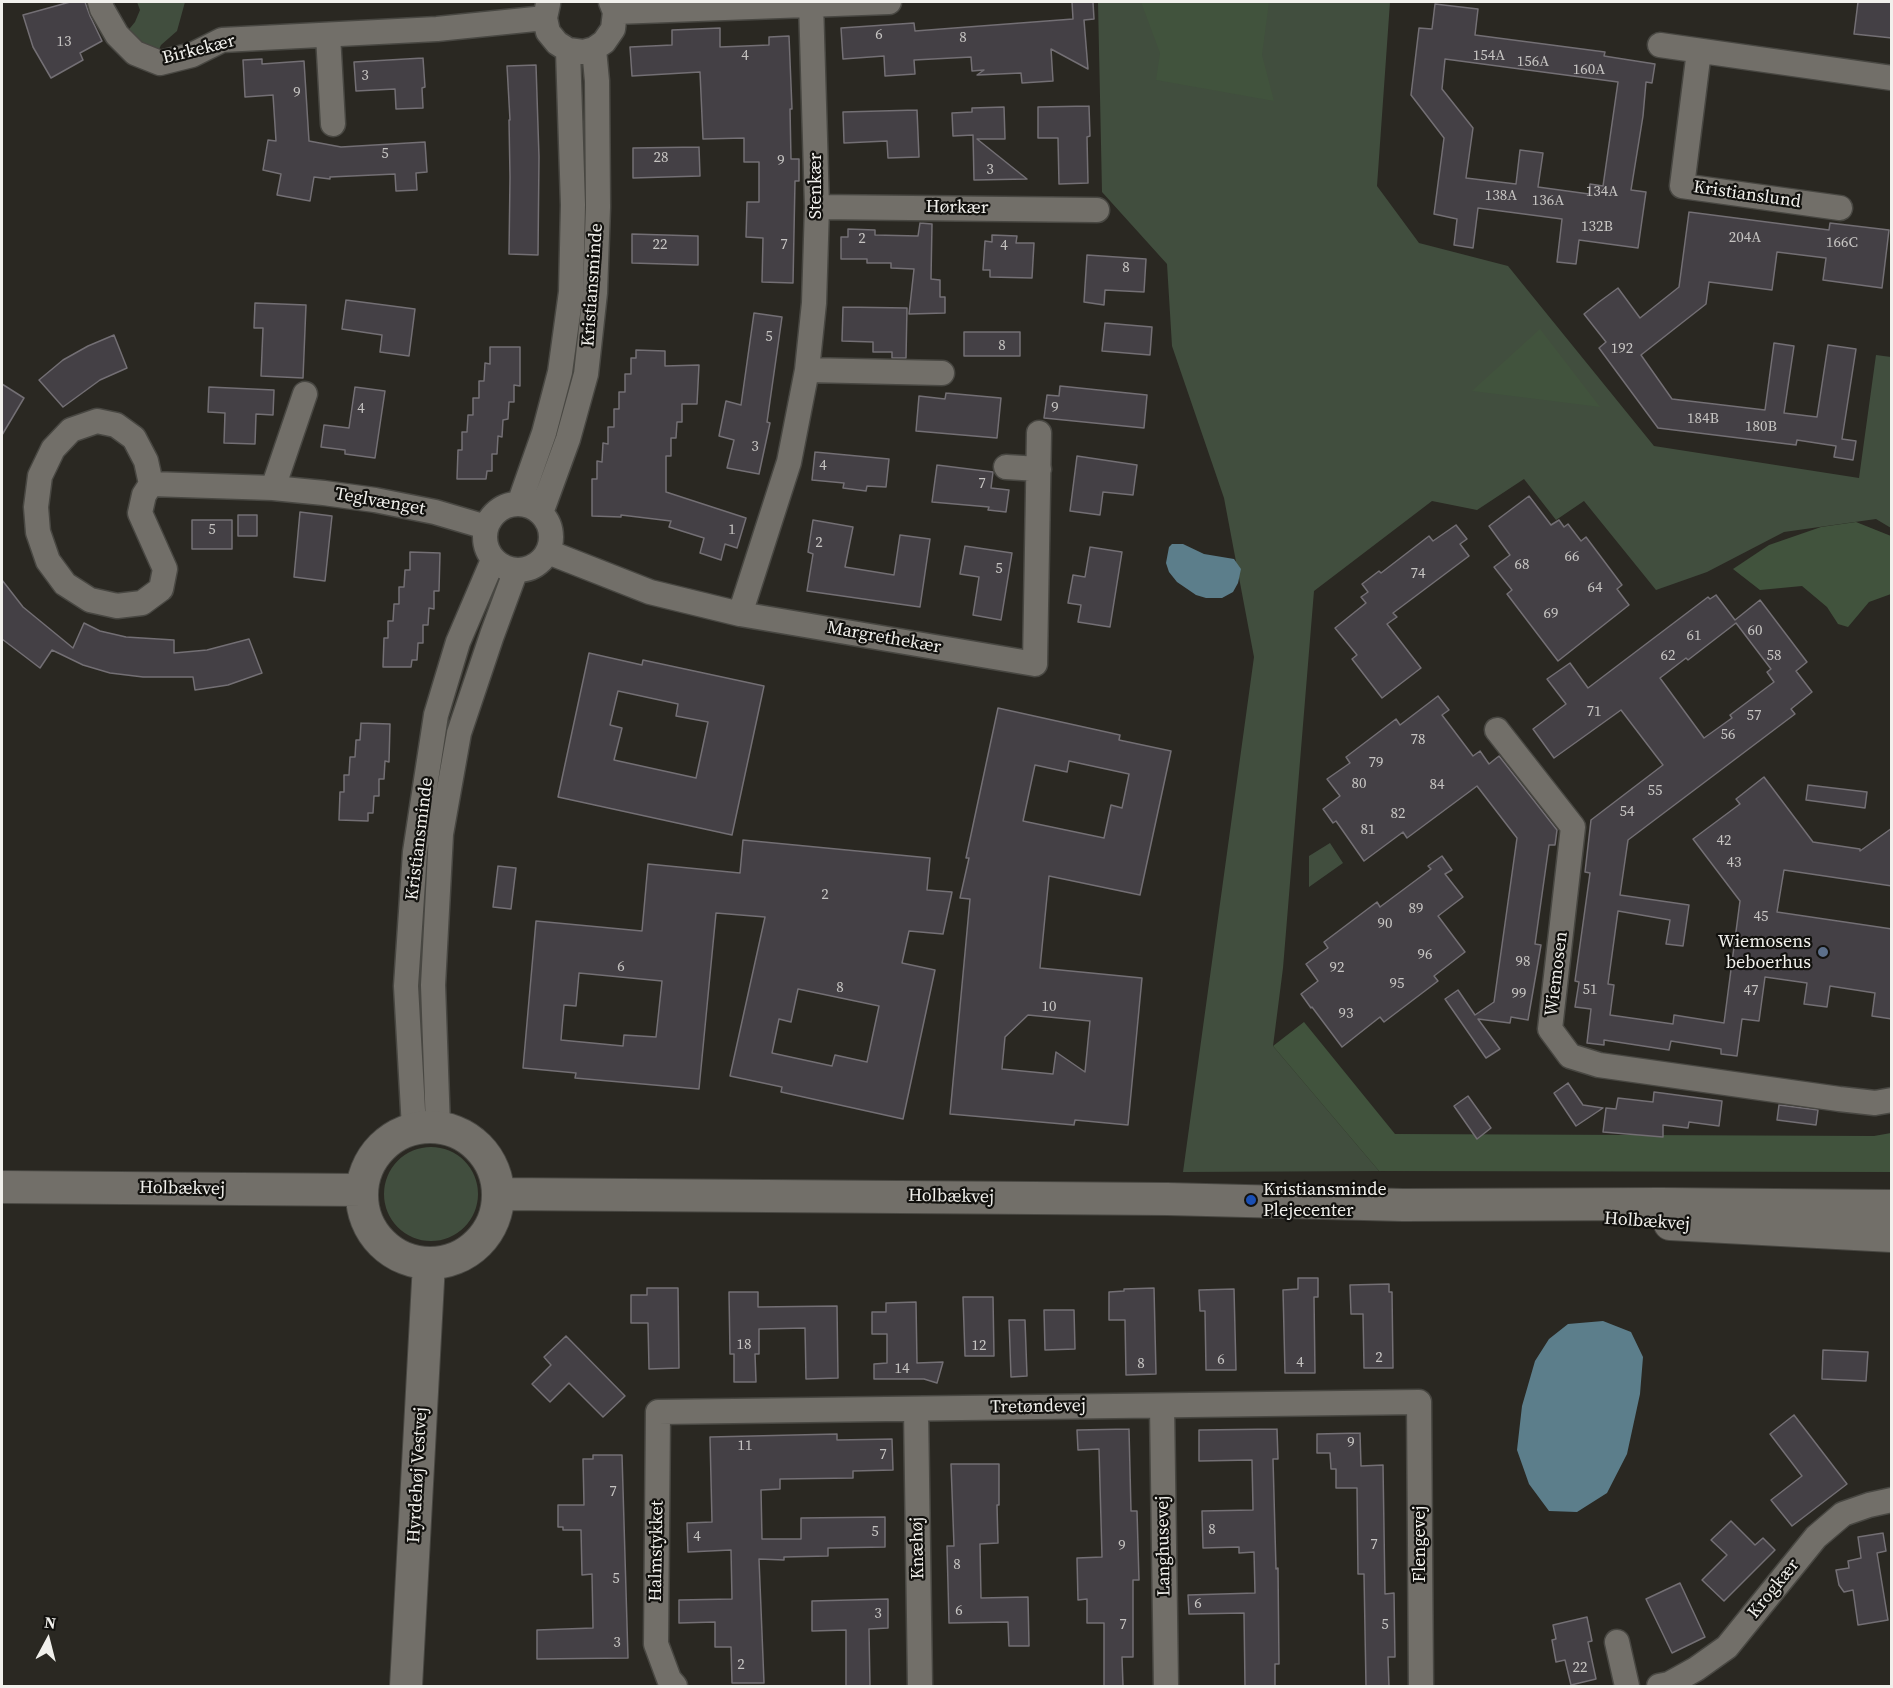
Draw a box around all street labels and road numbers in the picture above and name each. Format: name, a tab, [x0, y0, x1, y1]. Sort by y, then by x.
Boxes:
street label: Birkekær	[160, 31, 238, 69]
street label: Stenkær	[805, 153, 827, 219]
street label: Kristianslund	[1692, 177, 1802, 213]
street label: Hørkær	[925, 197, 989, 219]
street label: Kristiansminde	[578, 223, 608, 347]
street label: Teglvænget	[333, 483, 427, 521]
street label: Margrethekær	[825, 617, 943, 659]
street label: Kristiansminde	[402, 776, 438, 902]
street label: Wiemosen	[1541, 930, 1573, 1018]
street label: Holbækvej	[139, 1177, 225, 1201]
street label: Holbækvej	[908, 1185, 994, 1209]
street label: Holbækvej	[1603, 1208, 1691, 1236]
street label: Tretøndevej	[990, 1395, 1086, 1419]
street label: Hyrdehøj Vestvej	[404, 1406, 432, 1544]
street label: Langhusevej	[1152, 1495, 1176, 1597]
street label: Halmstykket	[645, 1500, 669, 1602]
street label: Flengevej	[1409, 1506, 1431, 1582]
street label: Knæhøj	[907, 1517, 929, 1579]
street label: Krogkær	[1744, 1555, 1804, 1623]

